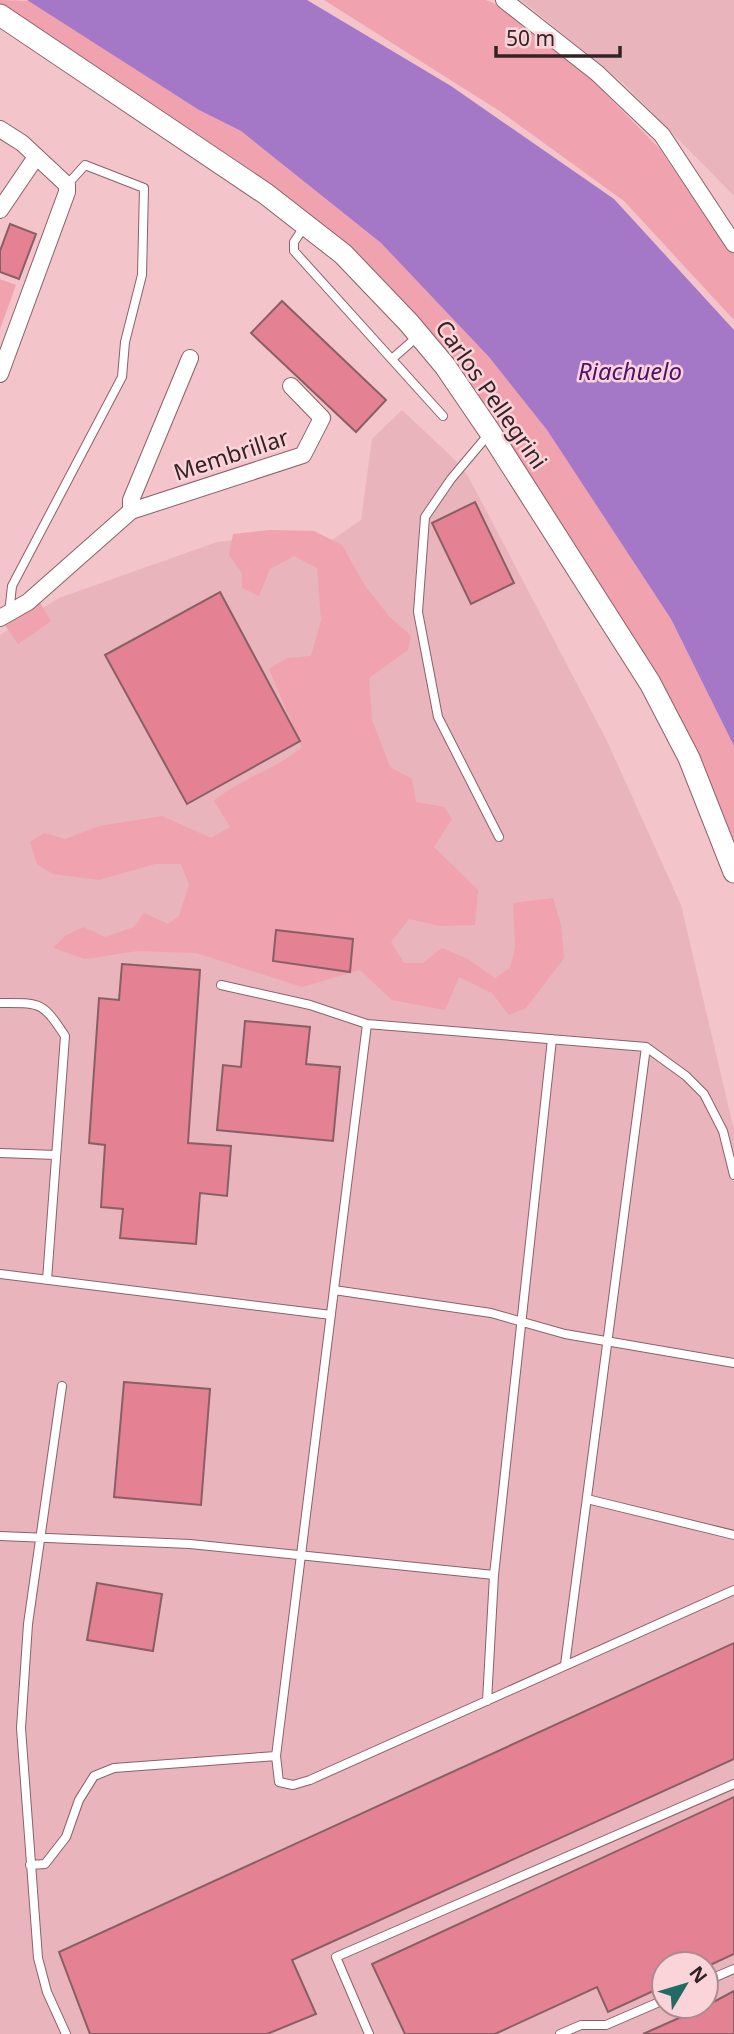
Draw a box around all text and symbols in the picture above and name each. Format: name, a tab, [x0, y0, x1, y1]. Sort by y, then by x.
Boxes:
scale bar	[496, 14, 620, 58]
text: 50 m	[506, 24, 555, 52]
street label: Carlos Pellegrini	[429, 313, 555, 475]
water label: Riachuelo	[578, 354, 682, 387]
street label: Membrillar	[169, 420, 293, 488]
north arrow	[650, 1950, 720, 2020]
text: N	[683, 1960, 713, 1989]

